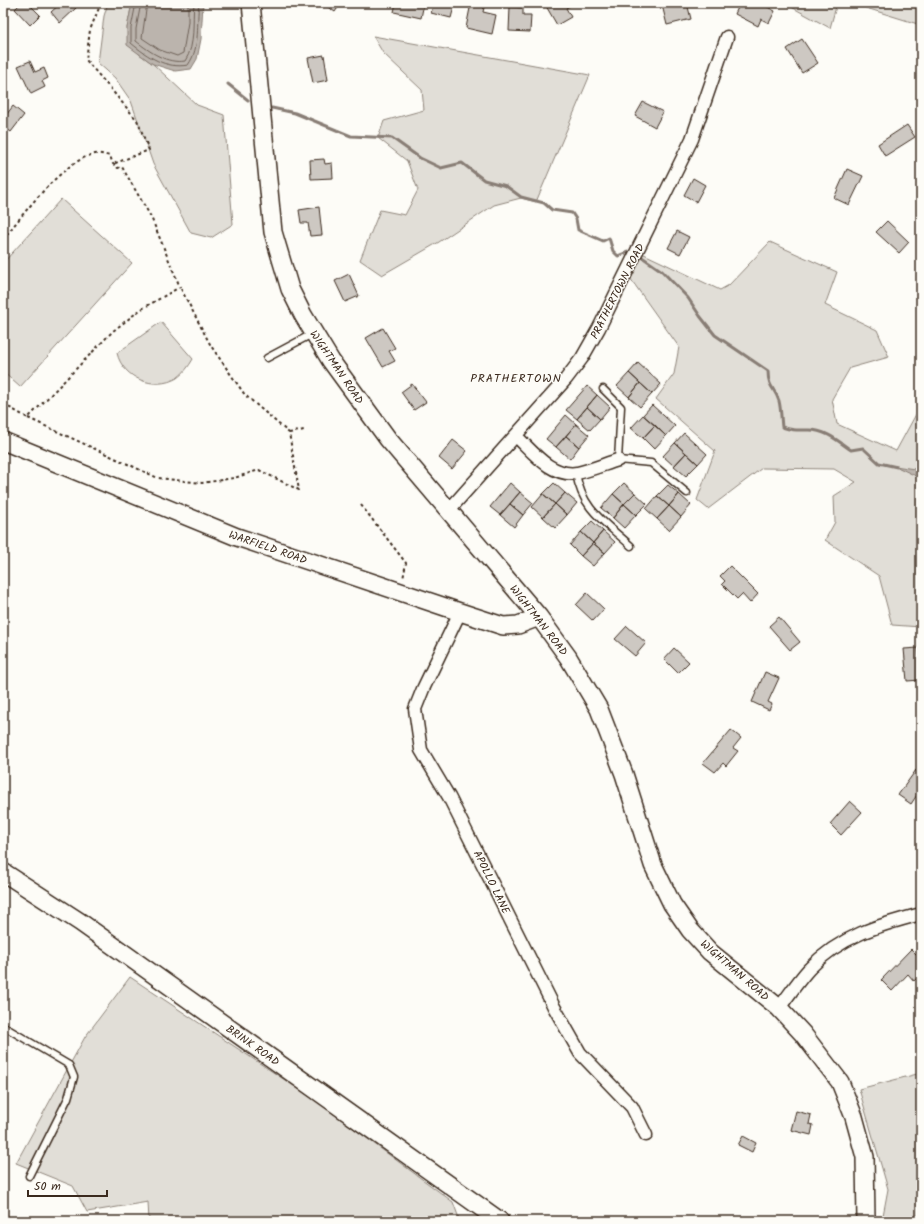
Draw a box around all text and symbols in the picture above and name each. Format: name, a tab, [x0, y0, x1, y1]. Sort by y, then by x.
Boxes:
street label: PRATHERTOWN ROAD	[586, 240, 650, 342]
street label: WIGHTMAN ROAD	[305, 327, 368, 408]
district label: PRATHERTOWN	[470, 369, 562, 388]
street label: WARFIELD ROAD	[226, 526, 309, 570]
street label: WIGHTMAN ROAD	[505, 581, 572, 660]
street label: APOLLO LANE	[468, 847, 515, 918]
street label: WIGHTMAN ROAD	[696, 936, 773, 1006]
street label: BRINK ROAD	[222, 1021, 283, 1071]
scale bar	[28, 1172, 107, 1198]
text: 50 m	[34, 1177, 61, 1196]

